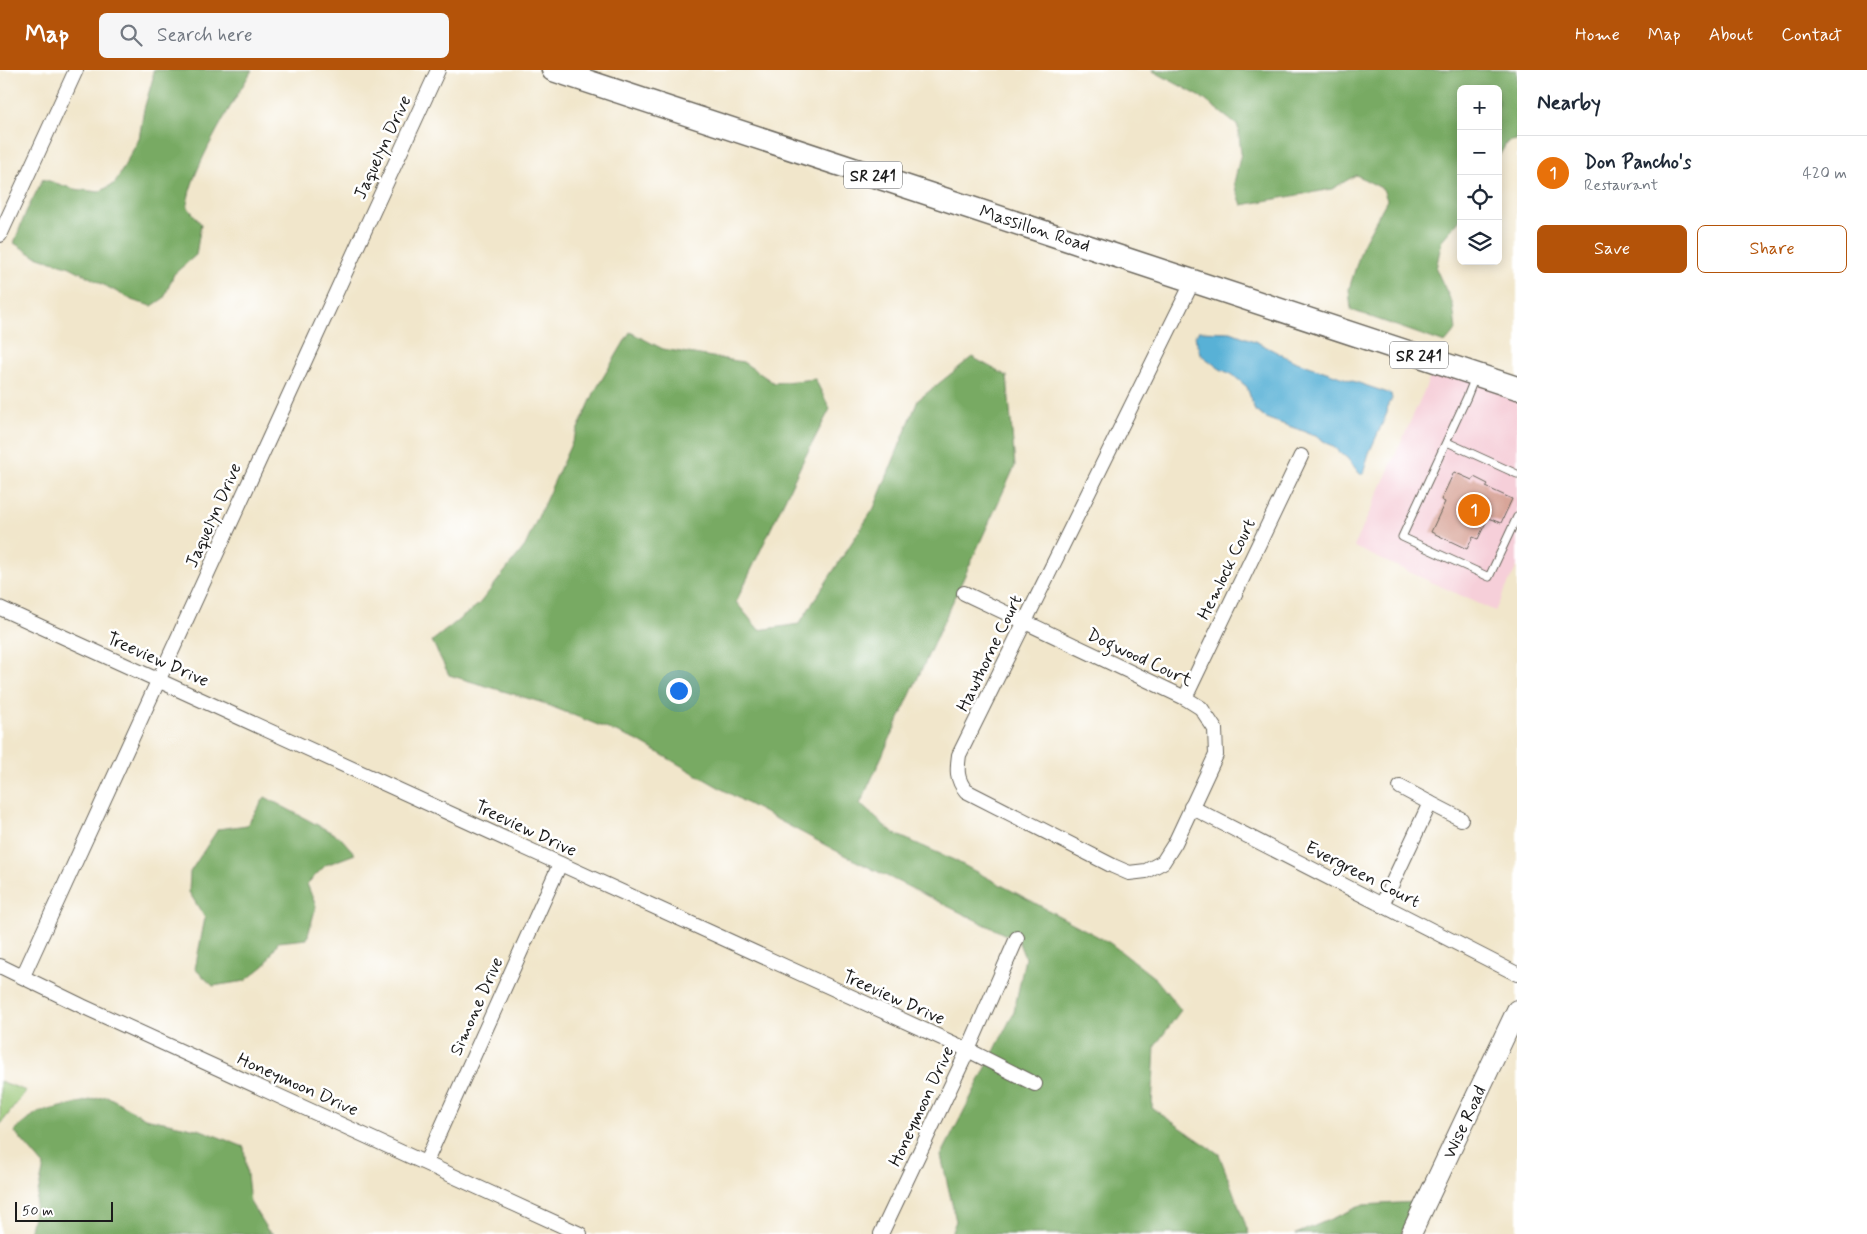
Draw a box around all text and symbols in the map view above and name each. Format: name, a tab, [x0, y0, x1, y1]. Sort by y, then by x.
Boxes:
search box	[99, 13, 449, 58]
text: Map	[25, 20, 69, 51]
icon: search	[117, 21, 145, 49]
text: Search here	[157, 23, 253, 48]
text: Home	[1575, 23, 1620, 47]
text: Map	[1648, 23, 1681, 47]
text: About	[1709, 23, 1753, 47]
text: Contact	[1781, 23, 1842, 47]
map controls	[1457, 85, 1502, 265]
button: +	[1457, 85, 1502, 130]
text: Nearby	[1537, 89, 1601, 117]
street label: Jaquelyn Drive	[348, 91, 418, 203]
button: −	[1457, 130, 1502, 175]
text: Don Pancho's	[1584, 150, 1691, 175]
road number: SR 241	[844, 162, 902, 188]
text: 1	[1549, 163, 1557, 184]
text: 420 m	[1803, 163, 1847, 184]
button: locate	[1457, 175, 1502, 220]
text: Restaurant	[1584, 175, 1658, 196]
street label: Massillon Road	[976, 200, 1093, 258]
button: layers	[1457, 220, 1502, 265]
button: Save	[1537, 225, 1687, 273]
button: Share	[1697, 225, 1847, 273]
road number: SR 241	[1390, 342, 1448, 368]
street label: Jaquelyn Drive	[180, 459, 248, 572]
pin: 1	[1458, 491, 1490, 529]
street label: Hemlock Court	[1192, 515, 1262, 624]
street label: Hawthorne Court	[951, 591, 1029, 716]
street label: Dogwood Court	[1082, 623, 1197, 695]
street label: Treeview Drive	[103, 627, 213, 693]
your location	[666, 678, 692, 704]
street label: Treeview Drive	[471, 795, 580, 863]
street label: Evergreen Court	[1301, 836, 1424, 915]
street label: Simone Drive	[444, 953, 509, 1060]
street label: Treeview Drive	[839, 965, 949, 1031]
street label: Honeymoon Drive	[883, 1042, 960, 1171]
street label: Honeymoon Drive	[233, 1047, 362, 1122]
street label: Wise Road	[1437, 1082, 1492, 1163]
scale bar	[15, 1199, 112, 1222]
text: 50 m	[22, 1202, 53, 1220]

